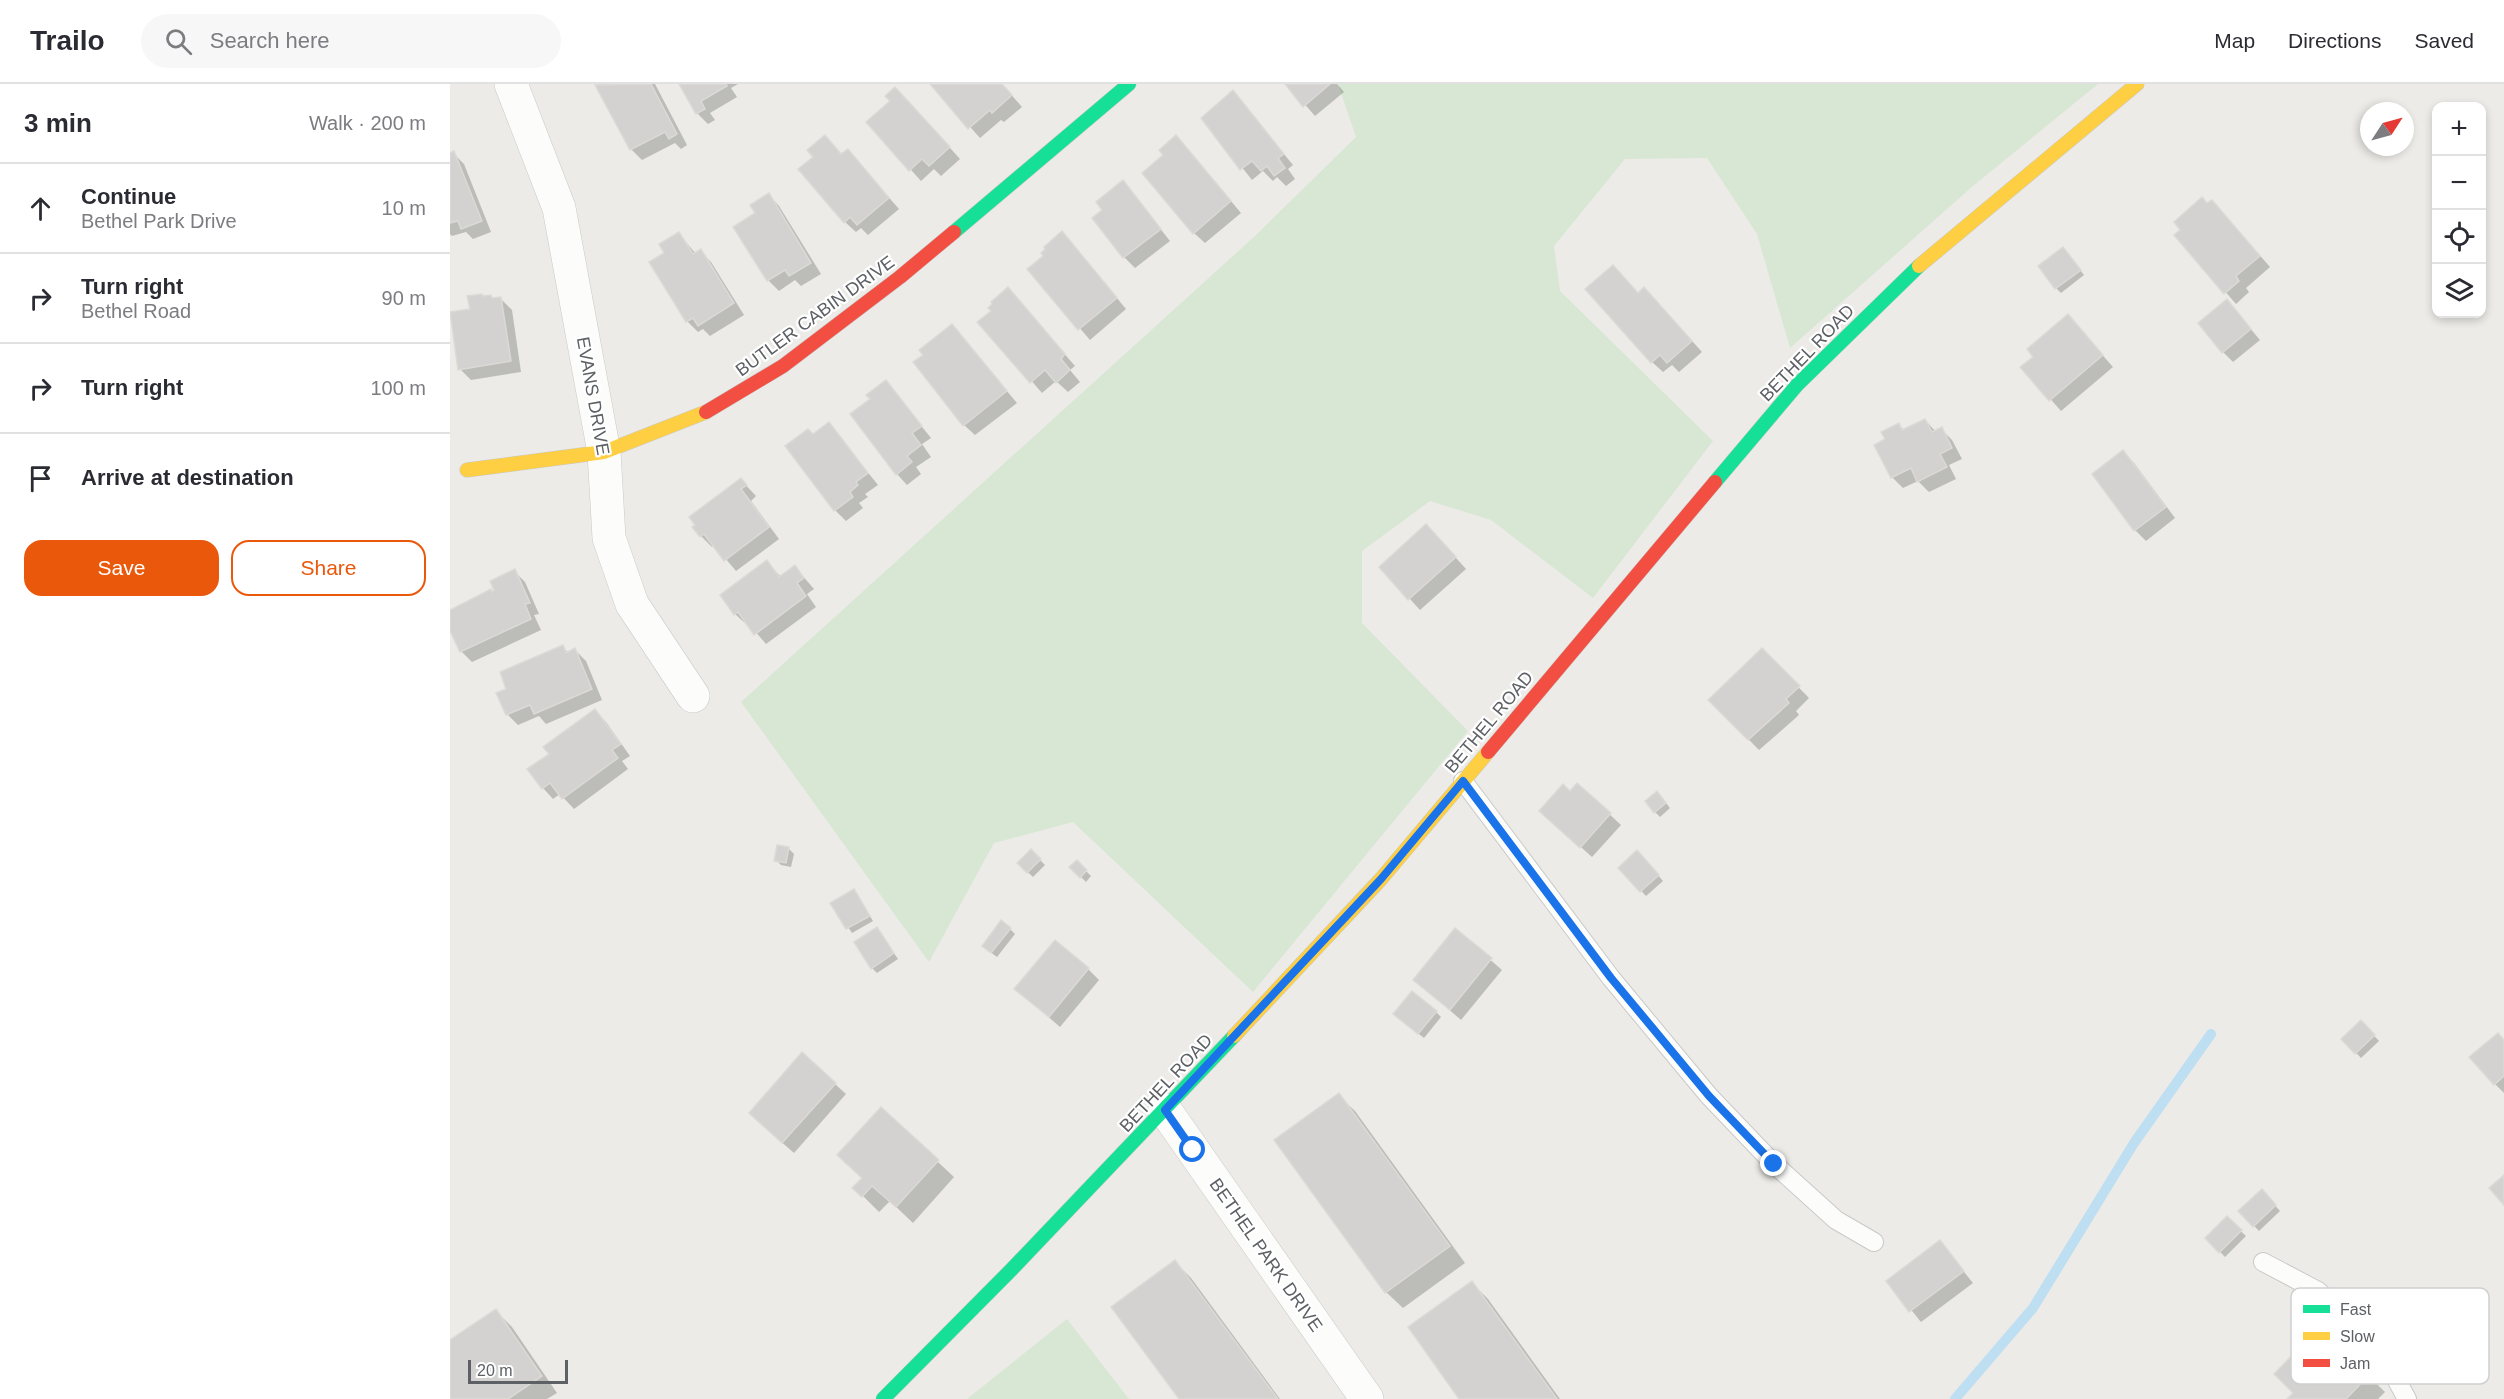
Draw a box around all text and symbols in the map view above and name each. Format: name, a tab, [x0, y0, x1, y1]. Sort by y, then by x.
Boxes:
search box	[141, 14, 561, 68]
text: Trailo	[30, 25, 105, 56]
icon: search	[162, 25, 195, 58]
text: Search here	[210, 28, 330, 53]
text: Map	[2214, 29, 2255, 52]
text: Directions	[2288, 29, 2381, 52]
text: Saved	[2414, 29, 2474, 52]
north arrow	[2360, 102, 2414, 156]
map controls	[2432, 102, 2486, 318]
button: +	[2432, 102, 2486, 156]
text: 3 min	[24, 108, 92, 138]
text: Walk · 200 m	[309, 112, 426, 134]
button: −	[2432, 156, 2486, 210]
text: Continue	[81, 184, 176, 209]
icon: ahead	[24, 192, 57, 225]
text: 10 m	[382, 197, 426, 219]
text: Bethel Park Drive	[81, 210, 237, 232]
button: locate	[2432, 210, 2486, 264]
street label: BUTLER CABIN DRIVE	[732, 252, 898, 380]
button: layers	[2432, 264, 2486, 318]
text: Turn right	[81, 274, 183, 299]
icon: right	[24, 282, 57, 315]
text: 90 m	[382, 287, 426, 309]
text: Bethel Road	[81, 300, 191, 322]
street label: BETHEL ROAD	[1756, 301, 1858, 405]
street label: EVANS DRIVE	[573, 335, 613, 457]
icon: right	[24, 372, 57, 405]
text: Turn right	[81, 375, 183, 400]
text: 100 m	[370, 377, 426, 399]
icon: arrive	[24, 462, 57, 495]
text: Arrive at destination	[81, 465, 294, 490]
button: Save	[24, 540, 219, 596]
button: Share	[231, 540, 426, 596]
street label: BETHEL ROAD	[1441, 667, 1537, 777]
street label: BETHEL ROAD	[1116, 1030, 1216, 1136]
route start	[1179, 1136, 1205, 1162]
route end	[1760, 1150, 1786, 1176]
street label: BETHEL PARK DRIVE	[1206, 1175, 1326, 1335]
legend	[2291, 1288, 2489, 1384]
text: Fast	[2340, 1301, 2372, 1318]
text: Slow	[2340, 1328, 2375, 1345]
text: Jam	[2340, 1355, 2370, 1372]
scale bar	[468, 1357, 568, 1384]
text: 20 m	[477, 1362, 513, 1379]

